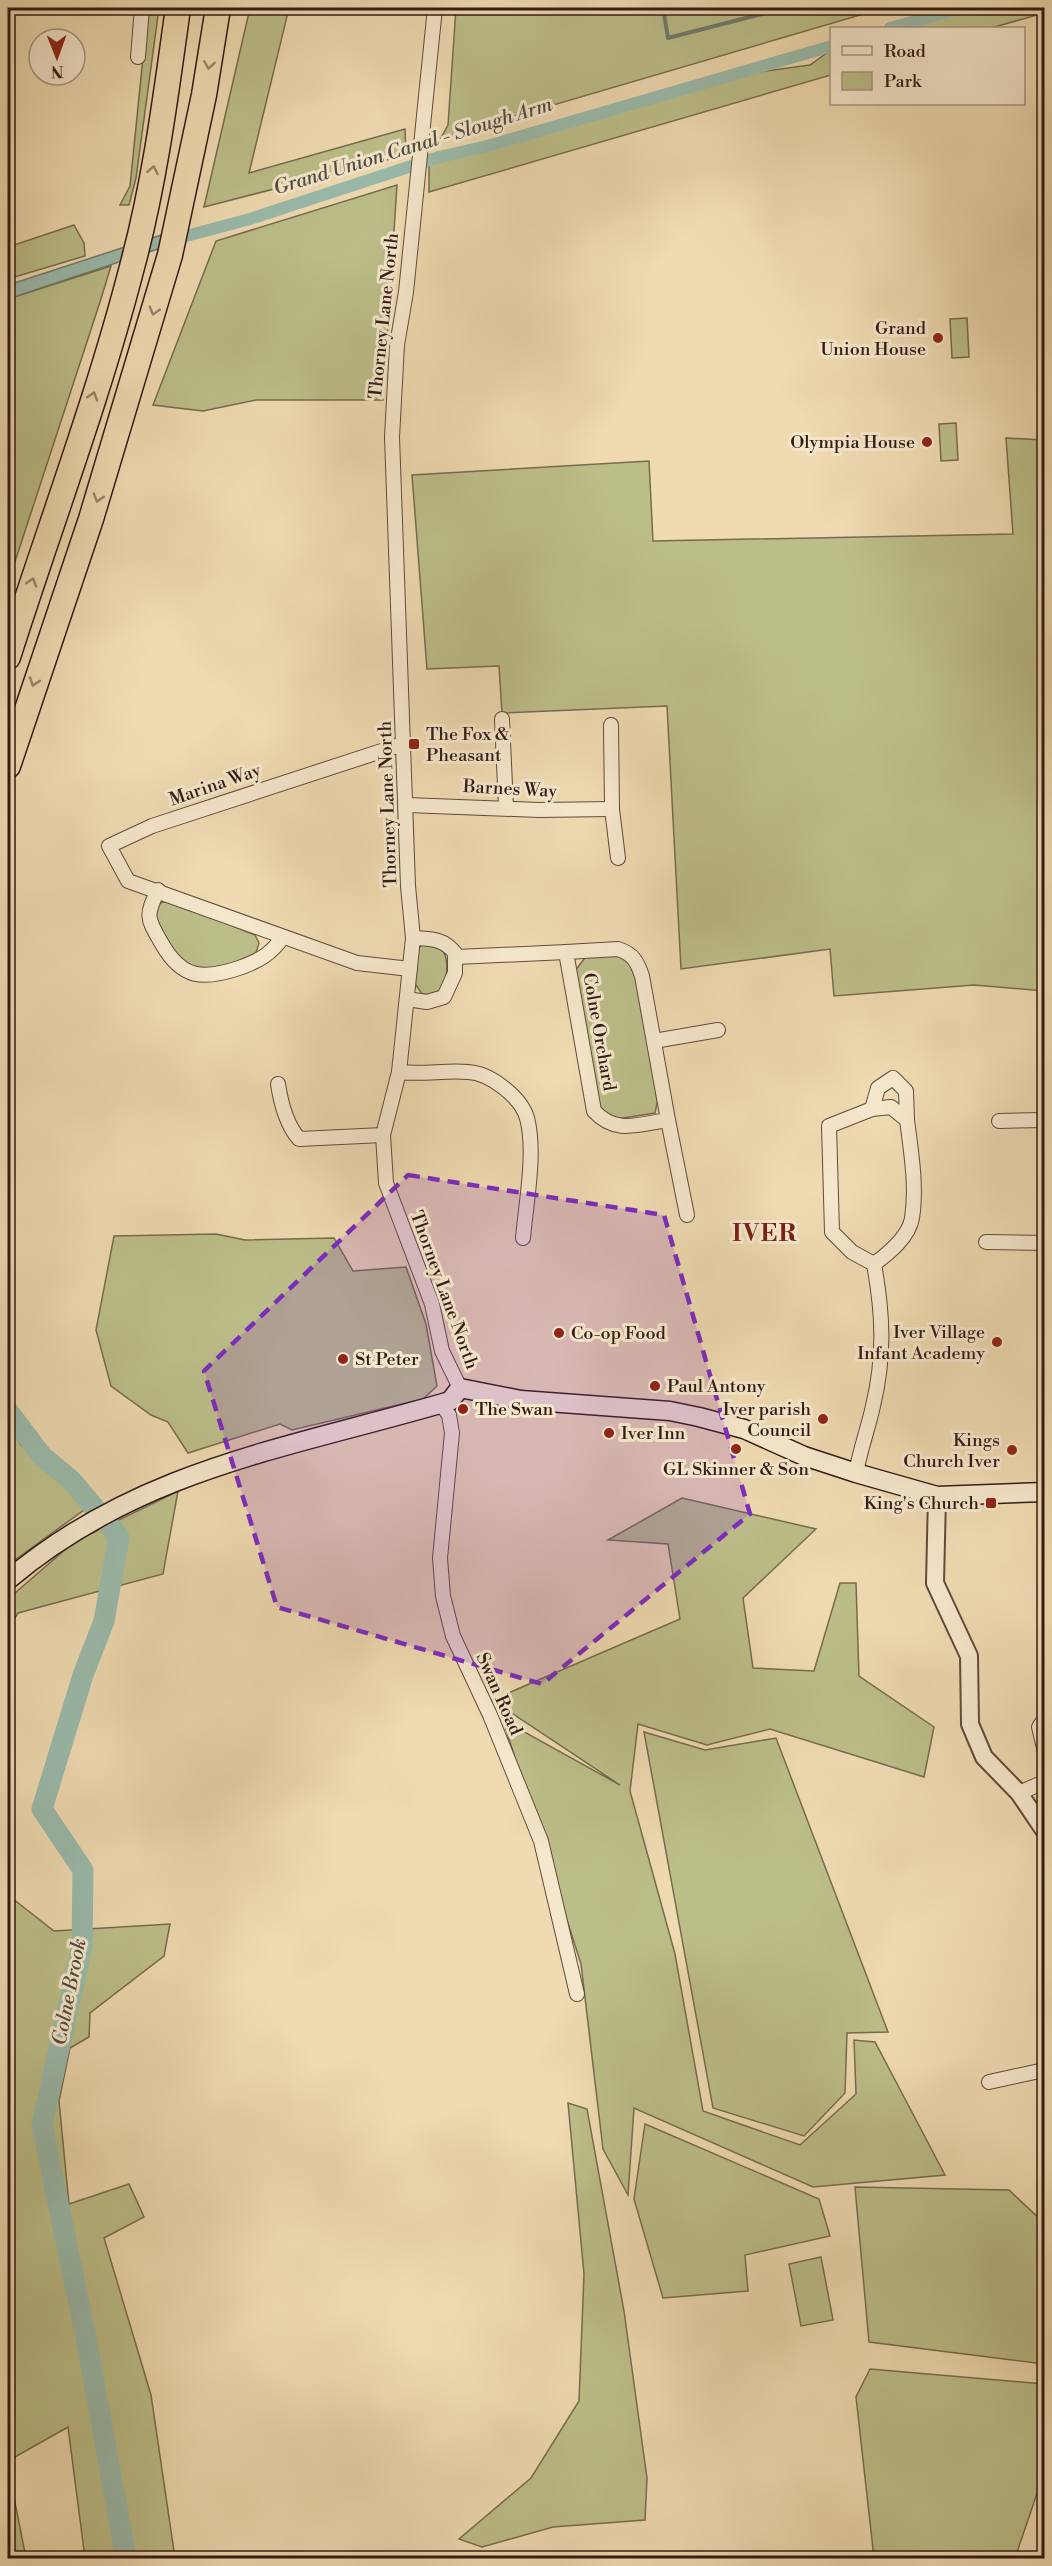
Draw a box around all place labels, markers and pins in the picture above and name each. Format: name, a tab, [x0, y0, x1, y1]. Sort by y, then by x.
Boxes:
place label: Grand Union House	[820, 317, 927, 361]
marker: Grand Union House	[931, 331, 945, 345]
place label: Olympia House	[790, 431, 915, 454]
marker: Olympia House	[920, 435, 934, 449]
place label: The Fox & Pheasant	[426, 723, 510, 767]
marker: The Fox & Pheasant	[407, 737, 421, 751]
place label: Iver Village Infant Academy	[857, 1321, 985, 1365]
place label: Co-op Food	[571, 1322, 667, 1345]
marker: Co-op Food	[552, 1326, 566, 1340]
marker: Iver Village Infant Academy	[990, 1335, 1004, 1349]
place label: St Peter	[355, 1348, 419, 1371]
marker: St Peter	[336, 1352, 350, 1366]
place label: Paul Antony	[667, 1375, 766, 1398]
marker: Paul Antony	[648, 1379, 662, 1393]
place label: The Swan	[475, 1398, 554, 1421]
place label: Iver parish Council	[723, 1398, 812, 1442]
marker: The Swan	[456, 1402, 470, 1416]
marker: Iver parish Council	[816, 1412, 830, 1426]
place label: Iver Inn	[621, 1422, 686, 1445]
marker: Iver Inn	[602, 1426, 616, 1440]
place label: Kings Church Iver	[903, 1429, 1000, 1473]
marker: GL Skinner & Son	[729, 1442, 743, 1456]
marker: Kings Church Iver	[1005, 1443, 1019, 1457]
place label: GL Skinner & Son	[663, 1458, 809, 1481]
place label: King's Church	[864, 1492, 979, 1515]
marker: King's Church	[984, 1496, 998, 1510]

